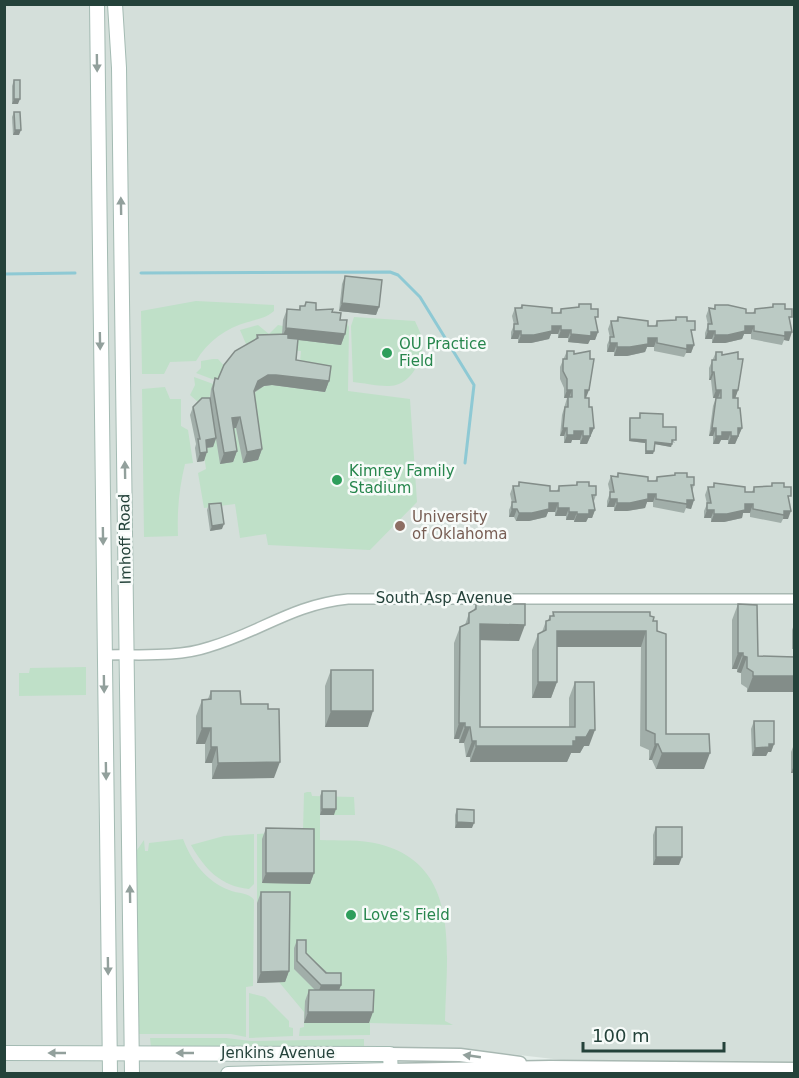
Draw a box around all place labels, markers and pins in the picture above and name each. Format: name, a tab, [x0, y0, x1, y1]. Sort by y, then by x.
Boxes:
place label: OU Practice Field	[399, 335, 486, 370]
marker: OU Practice Field	[380, 346, 394, 360]
place label: Kimrey Family Stadium	[349, 462, 455, 497]
marker: Kimrey Family Stadium	[330, 473, 344, 487]
place label: University of Oklahoma	[412, 508, 508, 543]
marker: University of Oklahoma	[393, 519, 407, 533]
place label: Love's Field	[363, 906, 450, 924]
marker: Love's Field	[344, 908, 358, 922]

